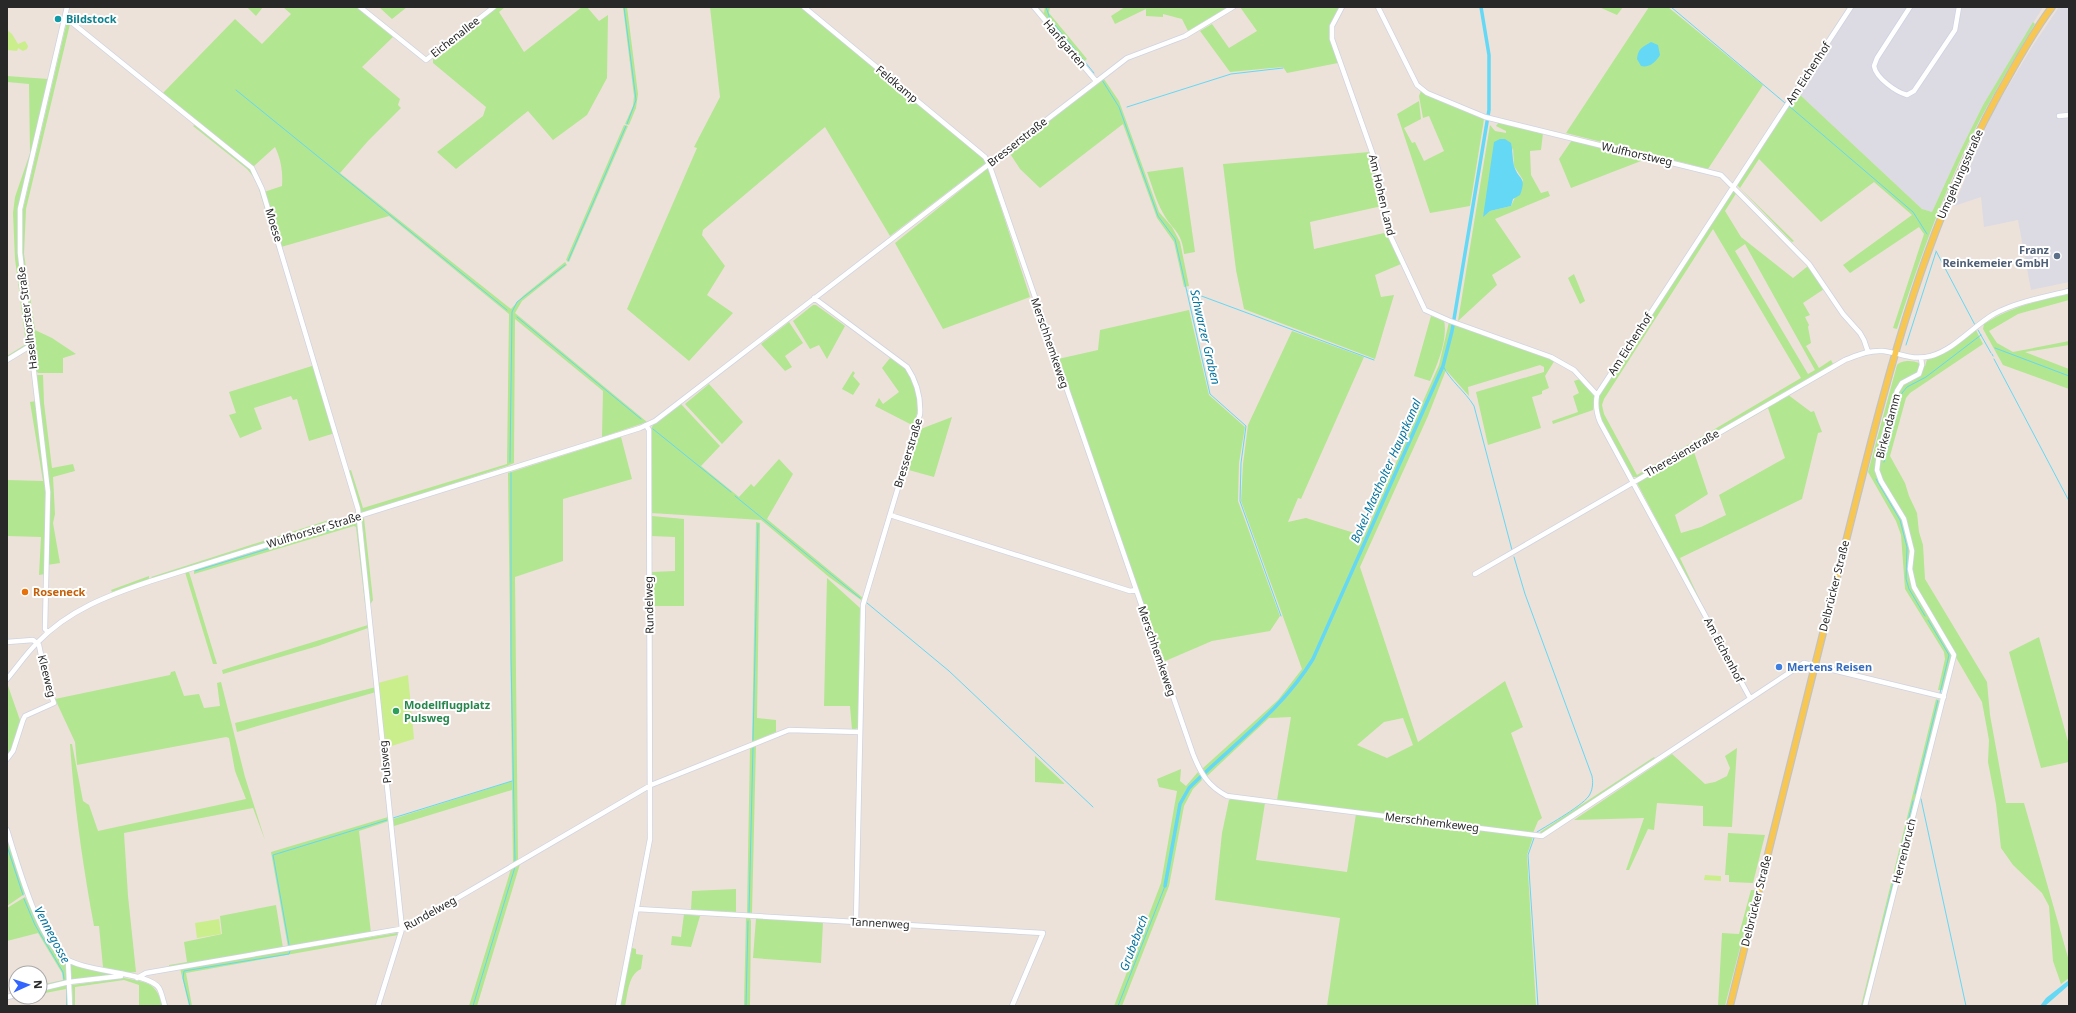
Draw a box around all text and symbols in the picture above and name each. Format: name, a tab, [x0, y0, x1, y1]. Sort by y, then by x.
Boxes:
place label: Bildstock	[66, 11, 117, 26]
street label: Eichenallee	[427, 13, 482, 60]
marker: Bildstock	[53, 14, 63, 24]
street label: Hanfgarten	[1041, 16, 1090, 71]
street label: Am Eichenhof	[1782, 38, 1834, 107]
street label: Feldkamp	[873, 62, 922, 106]
street label: Bresserstraße	[984, 114, 1050, 170]
street label: Umgehungsstraße	[1933, 127, 1986, 221]
street label: Wulfhorstweg	[1600, 138, 1674, 169]
street label: Am Hohen Land	[1366, 153, 1399, 237]
street label: Moese	[262, 206, 287, 243]
place label: Franz Reinkemeier GmbH	[1942, 242, 2050, 270]
marker: Franz Reinkemeier GmbH	[2052, 251, 2062, 261]
street label: Haselhorster Straße	[13, 266, 40, 370]
water label: Schwarzer Graben	[1186, 288, 1225, 386]
street label: Merschhemkeweg	[1028, 296, 1073, 390]
street label: Am Eichenhof	[1604, 309, 1656, 378]
street label: Birkendamm	[1872, 392, 1903, 460]
water label: Bokel-Mastholter Hauptkanal	[1346, 395, 1425, 545]
street label: Bresserstraße	[890, 416, 925, 489]
street label: Theresienstraße	[1642, 425, 1722, 480]
street label: Wulfhorster Straße	[265, 508, 363, 551]
street label: Delbrücker Straße	[1815, 539, 1852, 633]
street label: Rundelweg	[640, 576, 657, 634]
place label: Roseneck	[33, 584, 86, 599]
marker: Roseneck	[20, 587, 30, 597]
street label: Merschhemkeweg	[1135, 604, 1180, 698]
street label: Am Eichenhof	[1701, 615, 1748, 686]
street label: Kleeweg	[35, 653, 60, 699]
place label: Mertens Reisen	[1787, 659, 1872, 674]
marker: Mertens Reisen	[1774, 662, 1784, 672]
place label: Modellflugplatz Pulsweg	[404, 697, 491, 725]
marker: Modellflugplatz Pulsweg	[391, 706, 401, 716]
street label: Pulsweg	[375, 740, 394, 784]
street label: Merschhemkeweg	[1384, 808, 1480, 835]
street label: Herrenbruch	[1888, 817, 1919, 885]
street label: Delbrücker Straße	[1737, 854, 1774, 948]
street label: Rundelweg	[401, 892, 459, 933]
water label: Vennegosse	[30, 903, 75, 966]
water label: Grubebach	[1115, 912, 1152, 973]
street label: Tannenweg	[850, 913, 910, 932]
north arrow	[8, 965, 48, 1005]
text: N	[31, 980, 46, 989]

